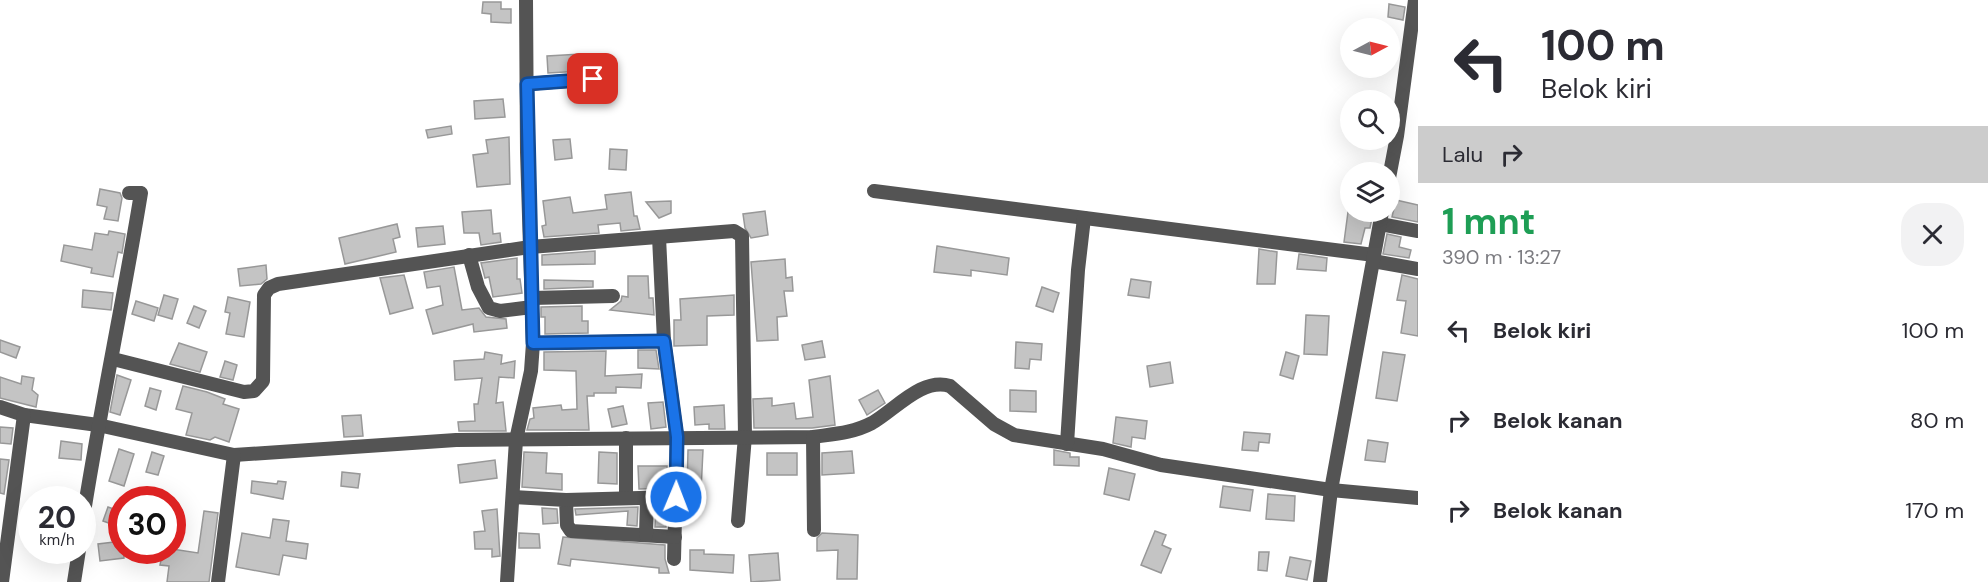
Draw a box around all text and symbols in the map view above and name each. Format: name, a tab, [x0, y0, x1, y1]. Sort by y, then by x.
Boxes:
north arrow	[1340, 18, 1400, 78]
map controls	[1340, 18, 1400, 222]
text: 100 m	[1541, 18, 1665, 73]
icon: left	[1442, 24, 1520, 102]
pin	[567, 53, 618, 104]
icon: arrive	[576, 62, 609, 95]
text: Belok kiri	[1541, 71, 1652, 106]
button: search	[1340, 90, 1400, 150]
icon: right	[1495, 138, 1528, 171]
text: Lalu	[1442, 140, 1483, 169]
button: layers	[1340, 162, 1400, 222]
text: 1 mnt	[1442, 198, 1535, 245]
button: close	[1901, 203, 1964, 266]
text: 390 m · 13:27	[1442, 244, 1561, 270]
icon: left	[1442, 314, 1475, 347]
text: Belok kiri	[1493, 316, 1591, 345]
text: 100 m	[1902, 316, 1964, 345]
icon: right	[1442, 404, 1475, 437]
text: Belok kanan	[1493, 406, 1623, 435]
text: 80 m	[1910, 406, 1964, 435]
position arrow	[644, 465, 708, 529]
speed limit sign: 30	[108, 486, 186, 564]
icon: right	[1442, 494, 1475, 527]
text: Belok kanan	[1493, 496, 1623, 525]
text: 170 m	[1905, 496, 1964, 525]
text: 20	[38, 498, 76, 537]
text: km/h	[39, 530, 75, 550]

